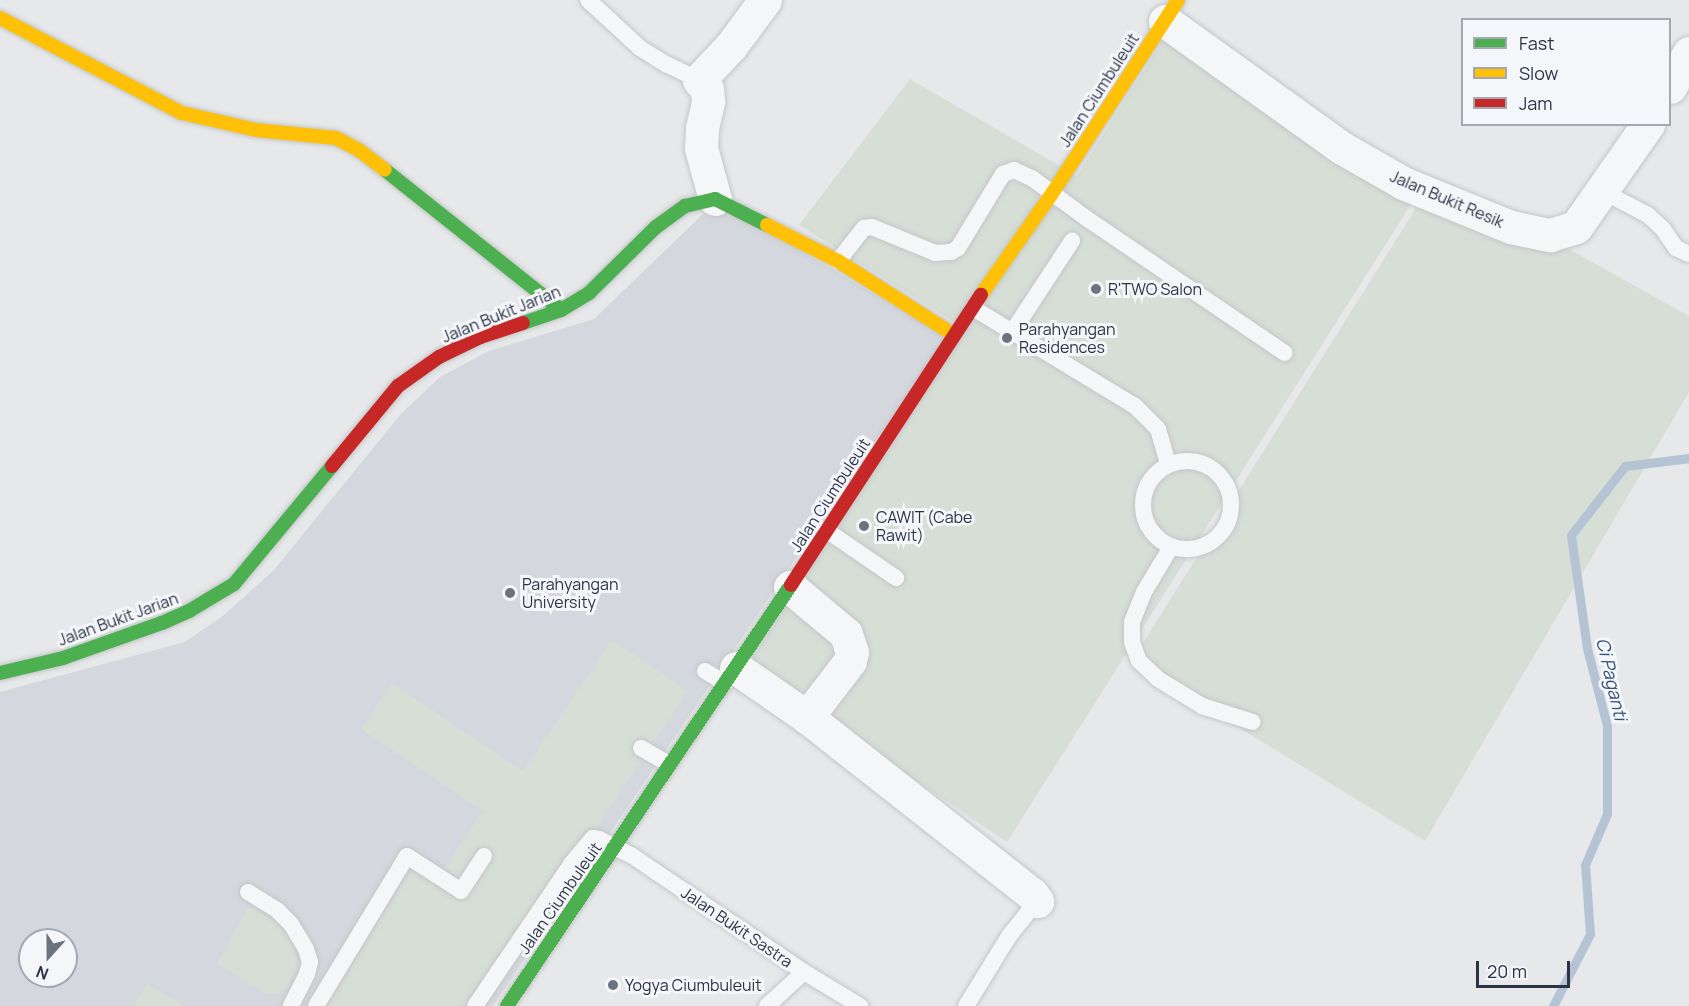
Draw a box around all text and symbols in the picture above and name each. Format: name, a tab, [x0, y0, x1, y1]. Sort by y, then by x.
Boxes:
legend	[1461, 18, 1671, 126]
street label: Jalan Ciumbuleuit	[1055, 30, 1143, 150]
text: Fast	[1519, 31, 1554, 55]
text: Slow	[1519, 61, 1558, 85]
text: Jam	[1519, 91, 1553, 115]
street label: Jalan Bukit Resik	[1387, 166, 1507, 232]
place label: R'TWO Salon	[1108, 279, 1202, 299]
street label: Jalan Bukit Jarian	[439, 281, 563, 347]
marker: R'TWO Salon	[1089, 282, 1103, 296]
place label: Parahyangan Residences	[1019, 319, 1115, 357]
marker: Parahyangan Residences	[1000, 331, 1014, 345]
street label: Jalan Ciumbuleuit	[786, 435, 874, 555]
place label: CAWIT (Cabe Rawit)	[876, 507, 973, 545]
marker: CAWIT (Cabe Rawit)	[857, 519, 871, 533]
place label: Parahyangan University	[522, 574, 618, 612]
marker: Parahyangan University	[503, 586, 517, 600]
street label: Jalan Bukit Jarian	[55, 588, 181, 650]
water label: Ci Paganti	[1592, 636, 1632, 722]
street label: Jalan Ciumbuleuit	[514, 839, 606, 957]
street label: Jalan Bukit Sastra	[678, 883, 796, 971]
north arrow	[18, 928, 78, 988]
scale bar	[1479, 949, 1574, 987]
text: 20 m	[1487, 959, 1527, 983]
text: N	[33, 961, 52, 985]
place label: Yogya Ciumbuleuit	[625, 975, 762, 995]
marker: Yogya Ciumbuleuit	[606, 978, 620, 992]

